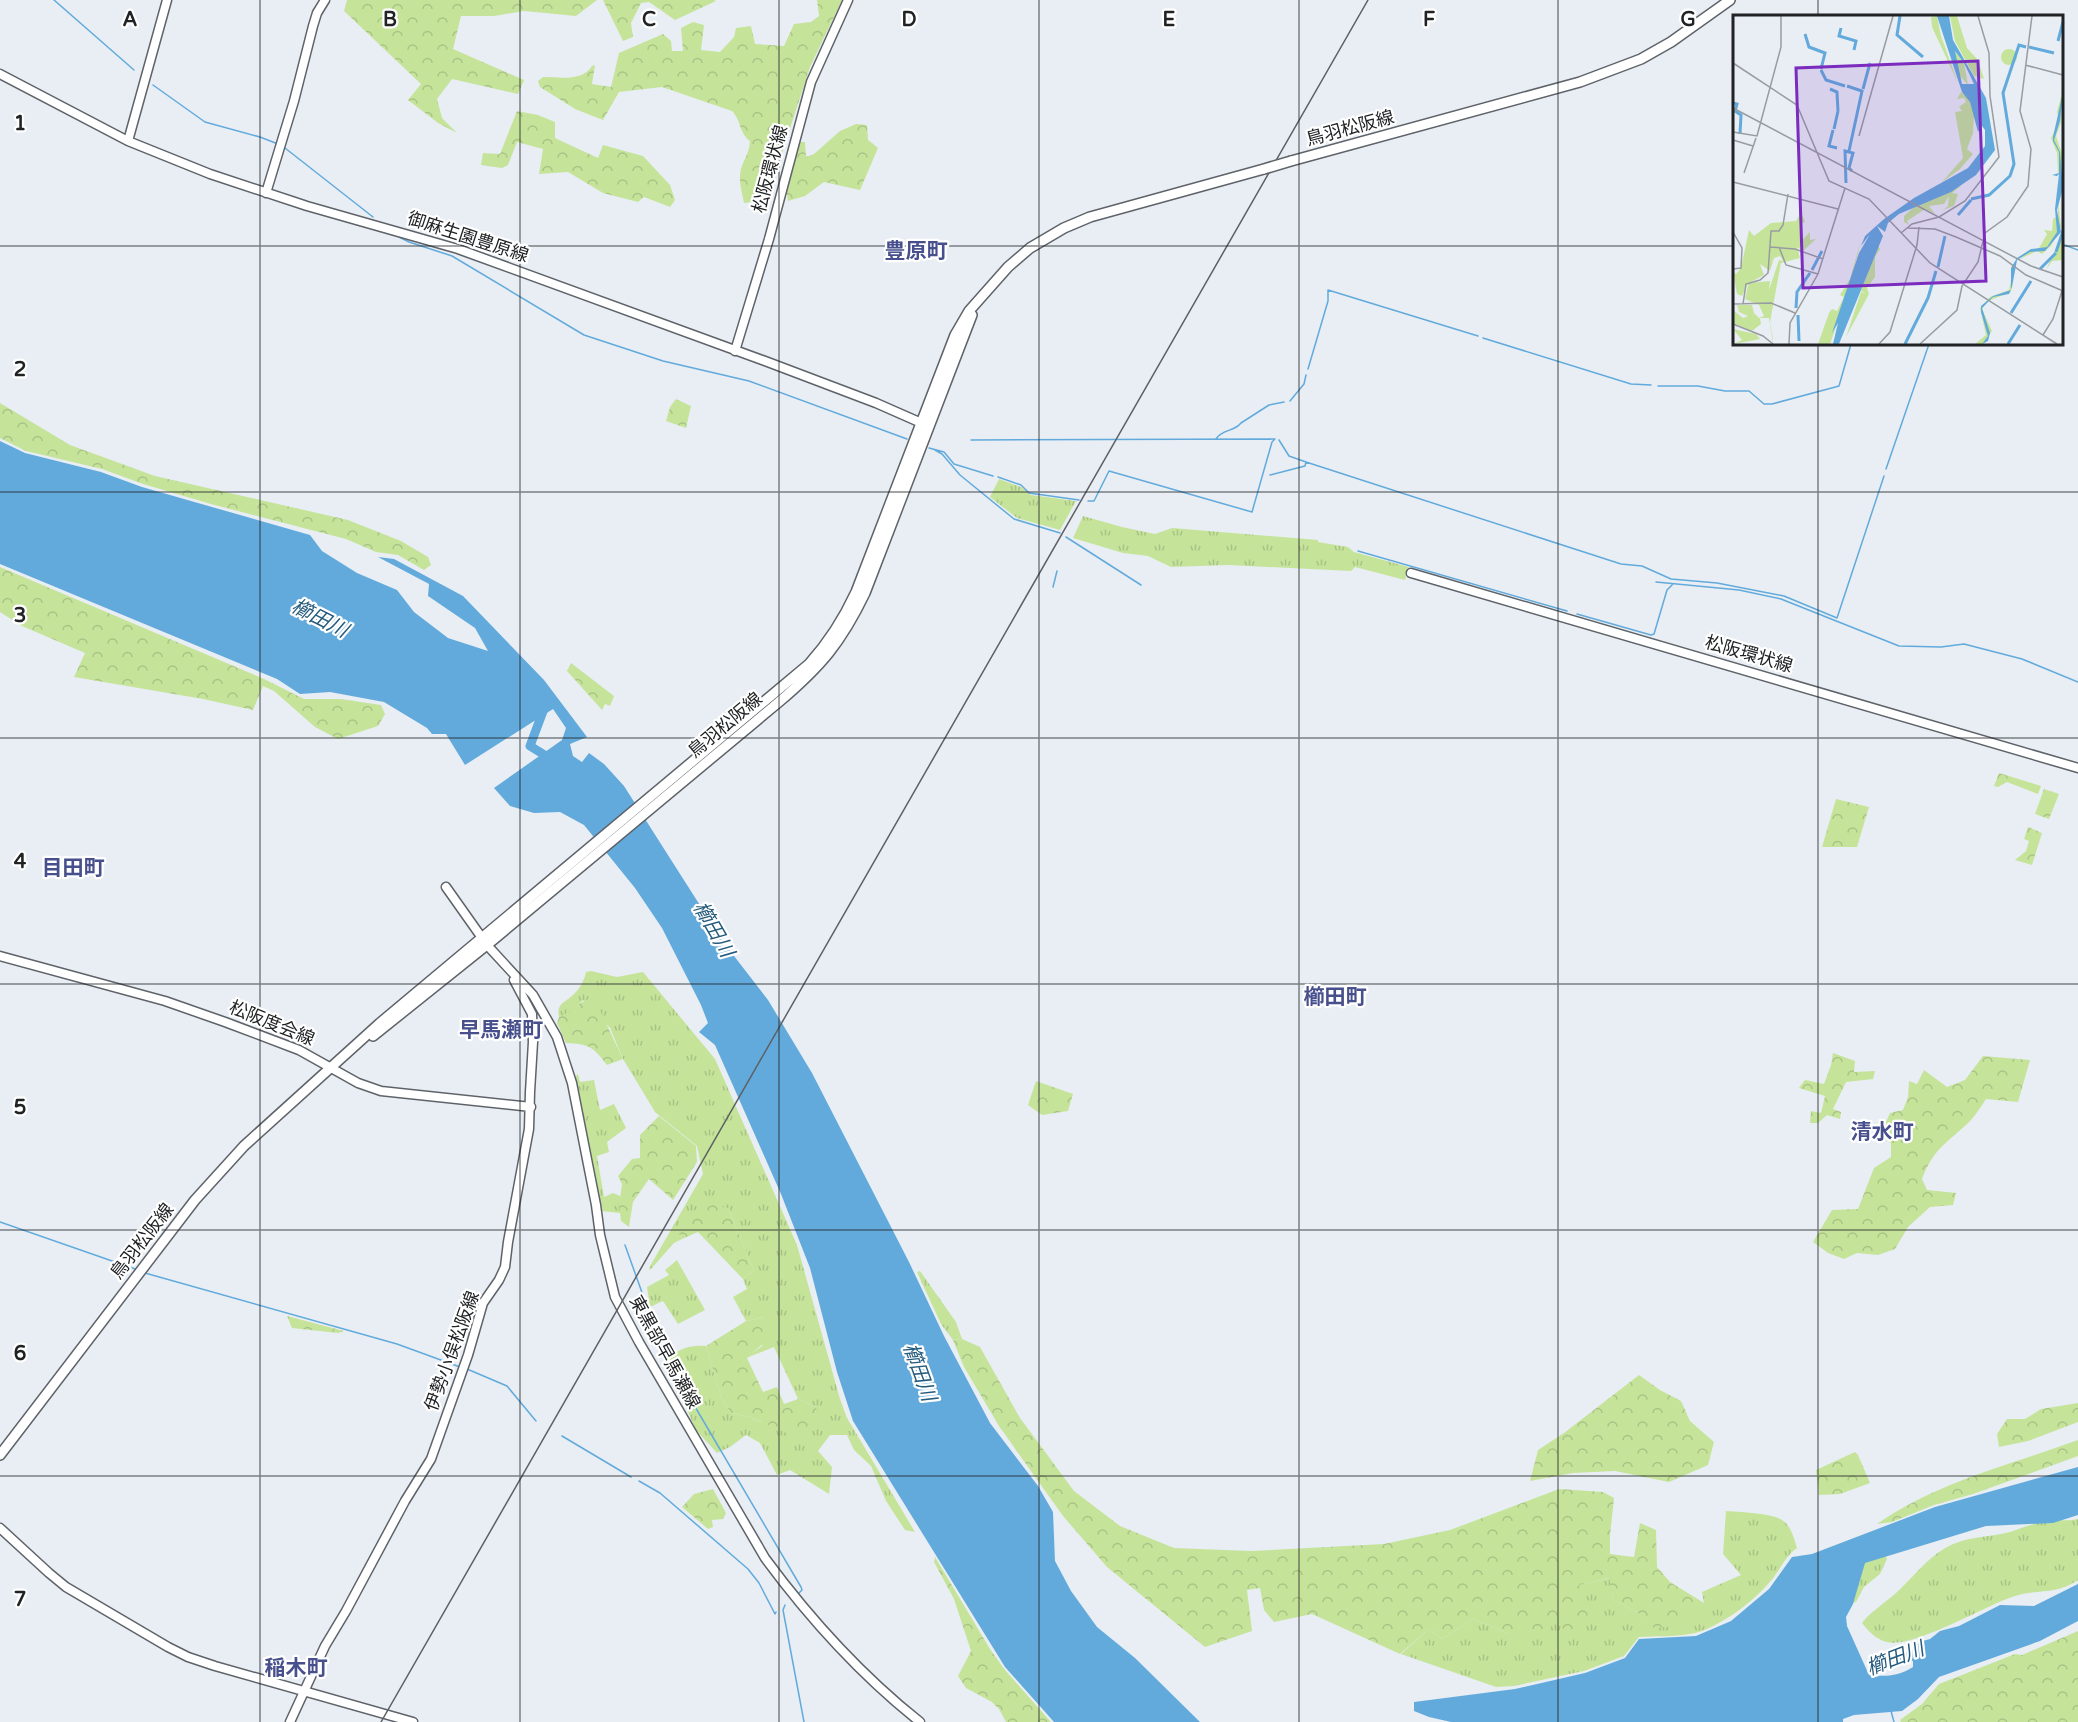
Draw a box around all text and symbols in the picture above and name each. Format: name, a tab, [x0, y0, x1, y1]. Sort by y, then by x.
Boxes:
text: A	[123, 8, 138, 32]
text: B	[383, 8, 397, 32]
text: C	[642, 8, 656, 32]
text: D	[901, 8, 917, 32]
text: E	[1163, 8, 1176, 32]
text: F	[1423, 8, 1435, 32]
text: G	[1680, 8, 1696, 32]
inset map	[1733, 15, 2063, 345]
street label: 鳥羽松阪線	[1304, 106, 1396, 150]
text: 1	[14, 112, 26, 136]
street label: 松阪環状線	[748, 123, 792, 215]
street label: 御麻生園豊原線	[405, 207, 531, 267]
district label: 豊原町	[885, 239, 948, 264]
text: 2	[14, 358, 26, 382]
water label: 櫛田川	[287, 595, 354, 644]
text: 3	[14, 604, 26, 628]
street label: 松阪環状線	[1703, 631, 1795, 677]
street label: 鳥羽松阪線	[683, 688, 767, 762]
text: 4	[14, 850, 27, 874]
district label: 目田町	[42, 856, 105, 881]
water label: 櫛田川	[688, 898, 740, 963]
district label: 櫛田町	[1304, 985, 1367, 1010]
street label: 松阪度会線	[226, 996, 318, 1050]
district label: 早馬瀬町	[459, 1018, 543, 1043]
text: 5	[14, 1096, 26, 1120]
district label: 清水町	[1851, 1120, 1914, 1145]
street label: 鳥羽松阪線	[106, 1199, 178, 1283]
street label: 伊勢小俣松阪線	[420, 1288, 484, 1414]
street label: 東黒部早馬瀬線	[625, 1292, 705, 1412]
water label: 櫛田川	[898, 1340, 941, 1407]
text: 6	[14, 1342, 26, 1366]
text: 7	[14, 1588, 26, 1612]
water label: 櫛田川	[1863, 1636, 1930, 1681]
district label: 稲木町	[265, 1656, 328, 1681]

